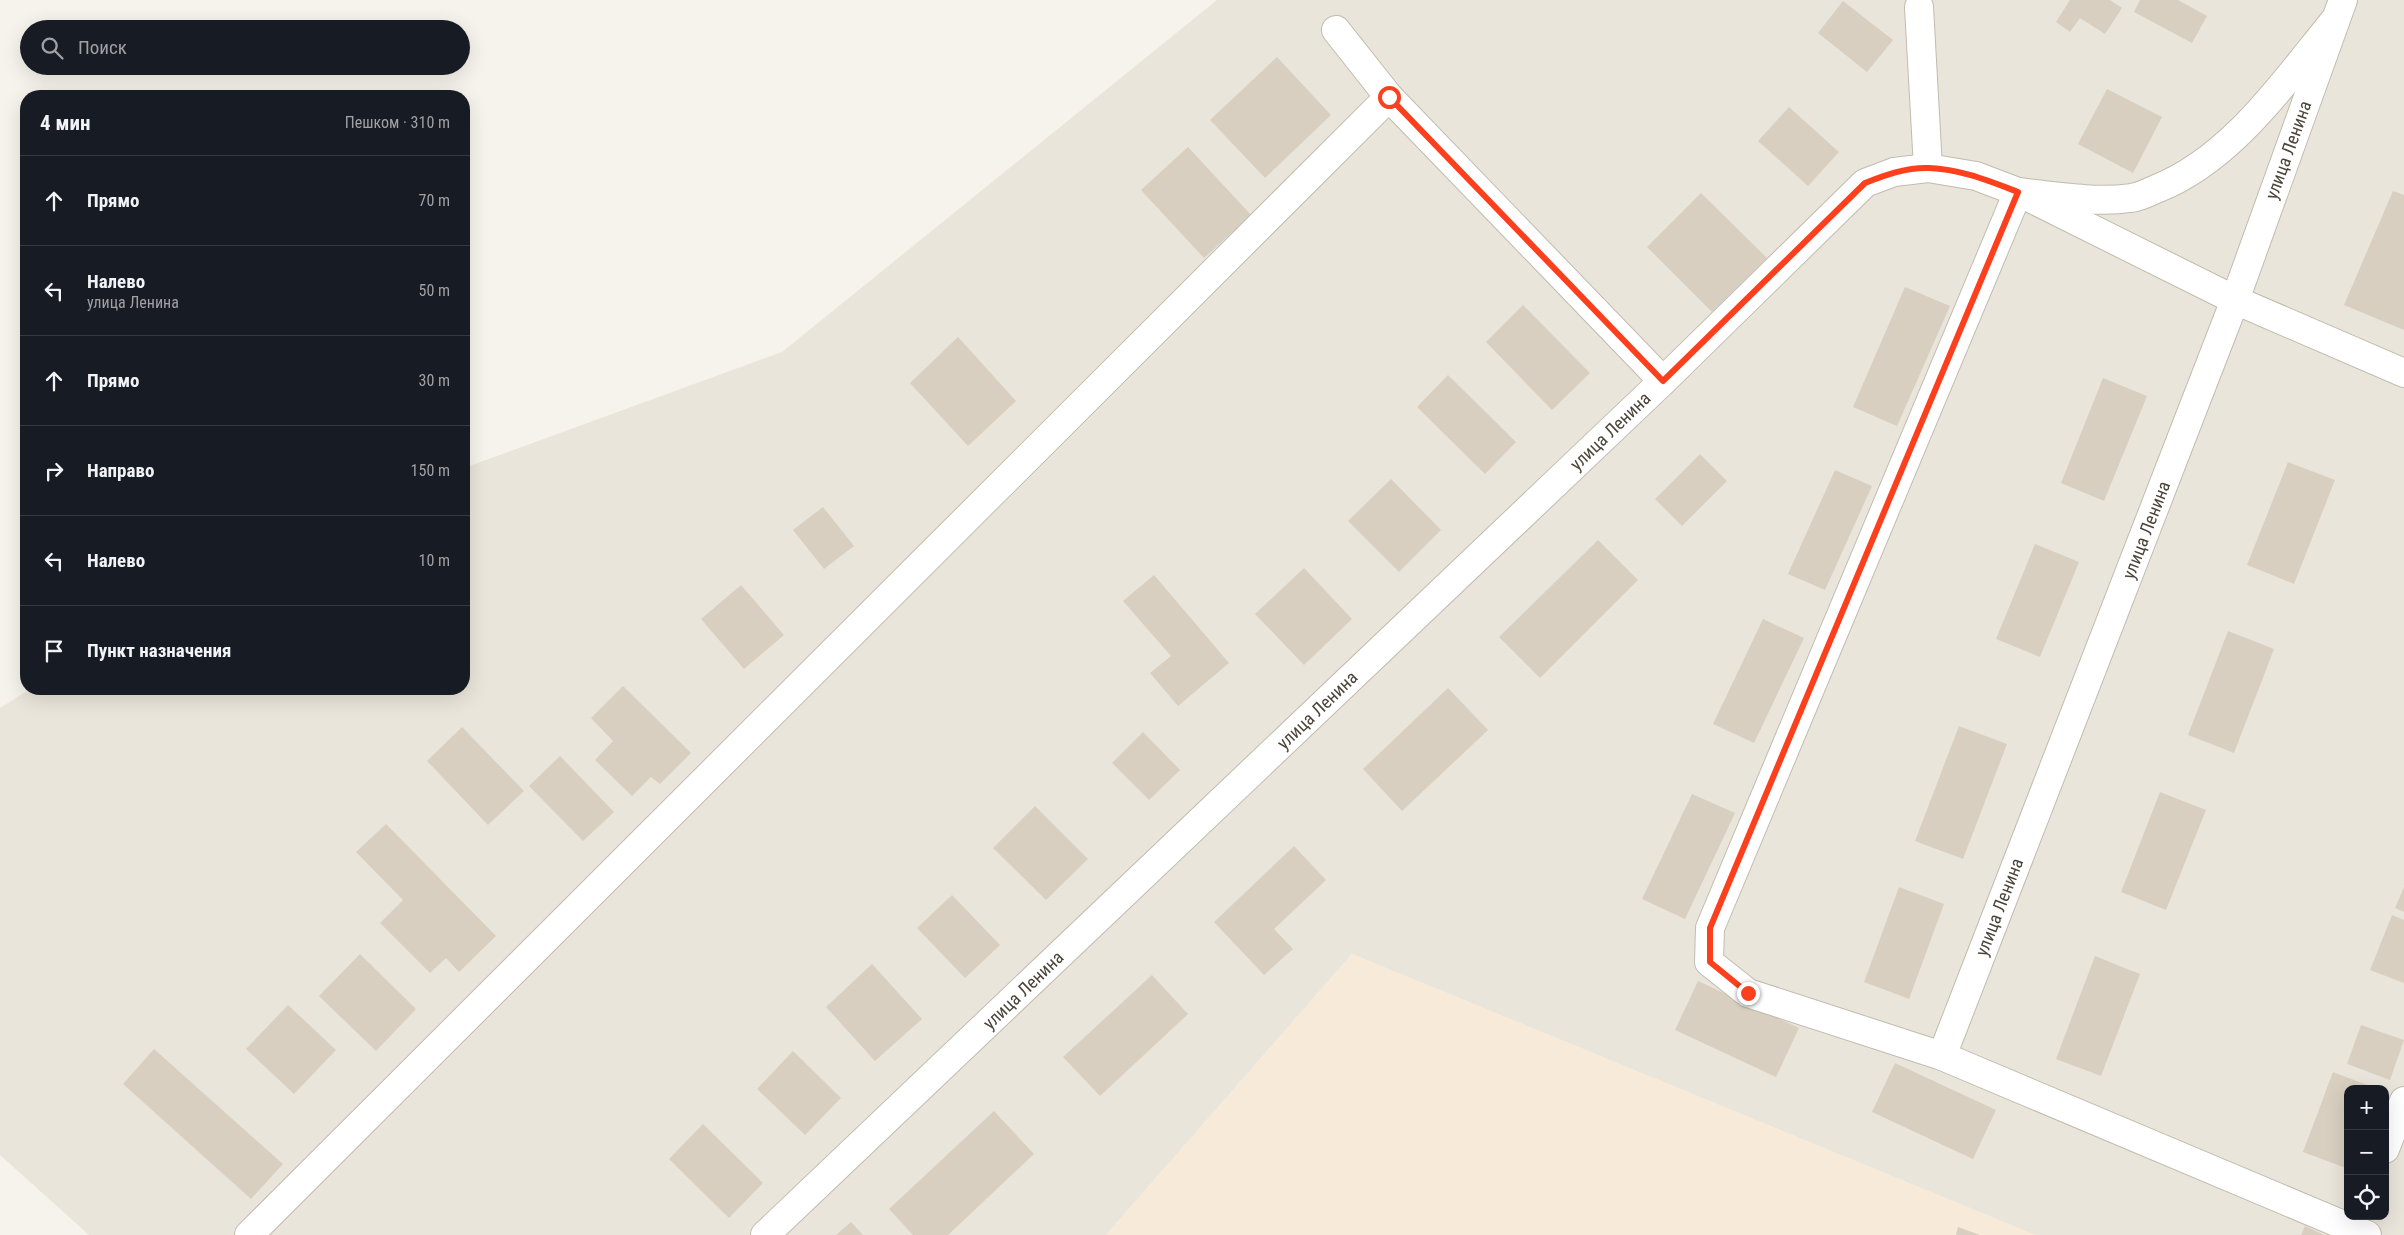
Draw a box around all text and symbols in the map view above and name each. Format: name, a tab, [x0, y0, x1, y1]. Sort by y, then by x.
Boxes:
search box	[20, 20, 470, 75]
icon: search	[38, 34, 66, 62]
text: Поиск	[78, 36, 127, 59]
route start	[1378, 86, 1401, 109]
street label: улица Ленина	[2260, 98, 2316, 202]
text: 4 мин	[40, 111, 90, 135]
text: Пешком · 310 m	[345, 113, 450, 132]
icon: ahead	[40, 187, 68, 215]
text: Прямо	[87, 189, 140, 212]
text: 70 m	[418, 191, 450, 210]
text: Налево	[87, 270, 145, 293]
icon: left	[40, 277, 68, 305]
text: 50 m	[418, 281, 450, 300]
text: улица Ленина	[87, 293, 179, 312]
icon: ahead	[40, 367, 68, 395]
text: Прямо	[87, 369, 140, 392]
text: 30 m	[418, 371, 450, 390]
street label: улица Ленина	[1566, 388, 1654, 474]
icon: right	[40, 457, 68, 485]
text: Направо	[87, 459, 154, 482]
text: 150 m	[411, 461, 450, 480]
street label: улица Ленина	[2118, 478, 2174, 582]
icon: left	[40, 547, 68, 575]
text: Налево	[87, 549, 145, 572]
text: 10 m	[418, 551, 450, 570]
icon: arrive	[40, 637, 68, 665]
text: Пункт назначения	[87, 639, 231, 662]
street label: улица Ленина	[1273, 667, 1361, 753]
street label: улица Ленина	[1971, 855, 2027, 959]
street label: улица Ленина	[979, 947, 1067, 1033]
route end	[1737, 982, 1760, 1005]
map controls	[2344, 1085, 2389, 1220]
button: +	[2344, 1085, 2389, 1130]
button: −	[2344, 1130, 2389, 1175]
button: locate	[2344, 1175, 2389, 1220]

